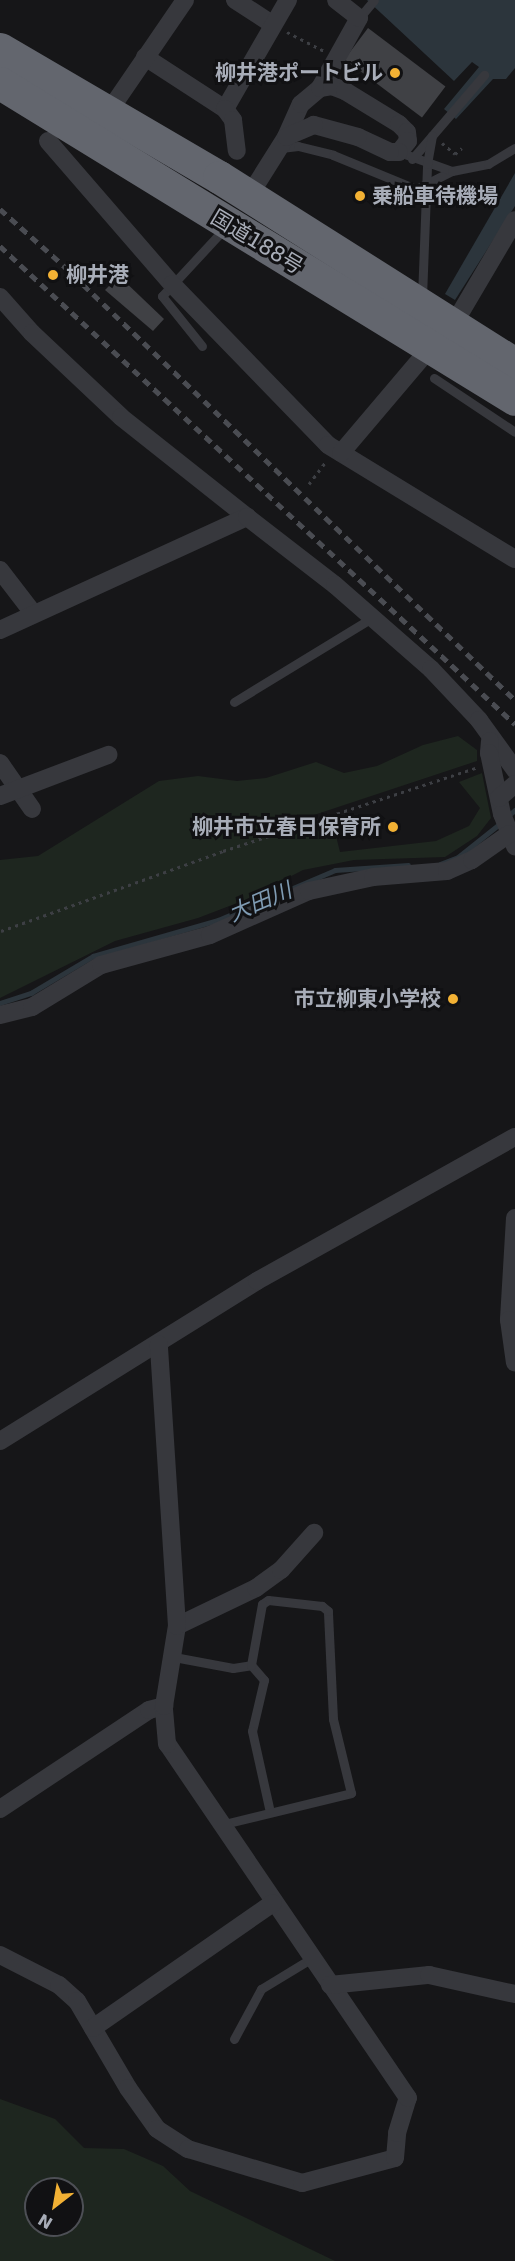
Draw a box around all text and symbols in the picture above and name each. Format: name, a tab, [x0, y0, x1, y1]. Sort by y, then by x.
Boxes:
place label: 柳井港ポートビル	[215, 60, 383, 86]
marker: 柳井港ポートビル	[388, 66, 402, 80]
place label: 乗船車待機場	[372, 183, 498, 209]
marker: 乗船車待機場	[353, 189, 367, 203]
street label: 国道188号	[206, 205, 308, 279]
place label: 柳井港	[66, 262, 129, 288]
marker: 柳井港	[44, 266, 62, 284]
place label: 柳井市立春日保育所	[192, 814, 381, 840]
marker: 柳井市立春日保育所	[386, 820, 400, 834]
water label: 大田川	[224, 877, 296, 927]
place label: 市立柳東小学校	[294, 986, 441, 1012]
marker: 市立柳東小学校	[446, 992, 460, 1006]
north arrow	[24, 2177, 84, 2237]
text: N	[35, 2210, 56, 2233]

